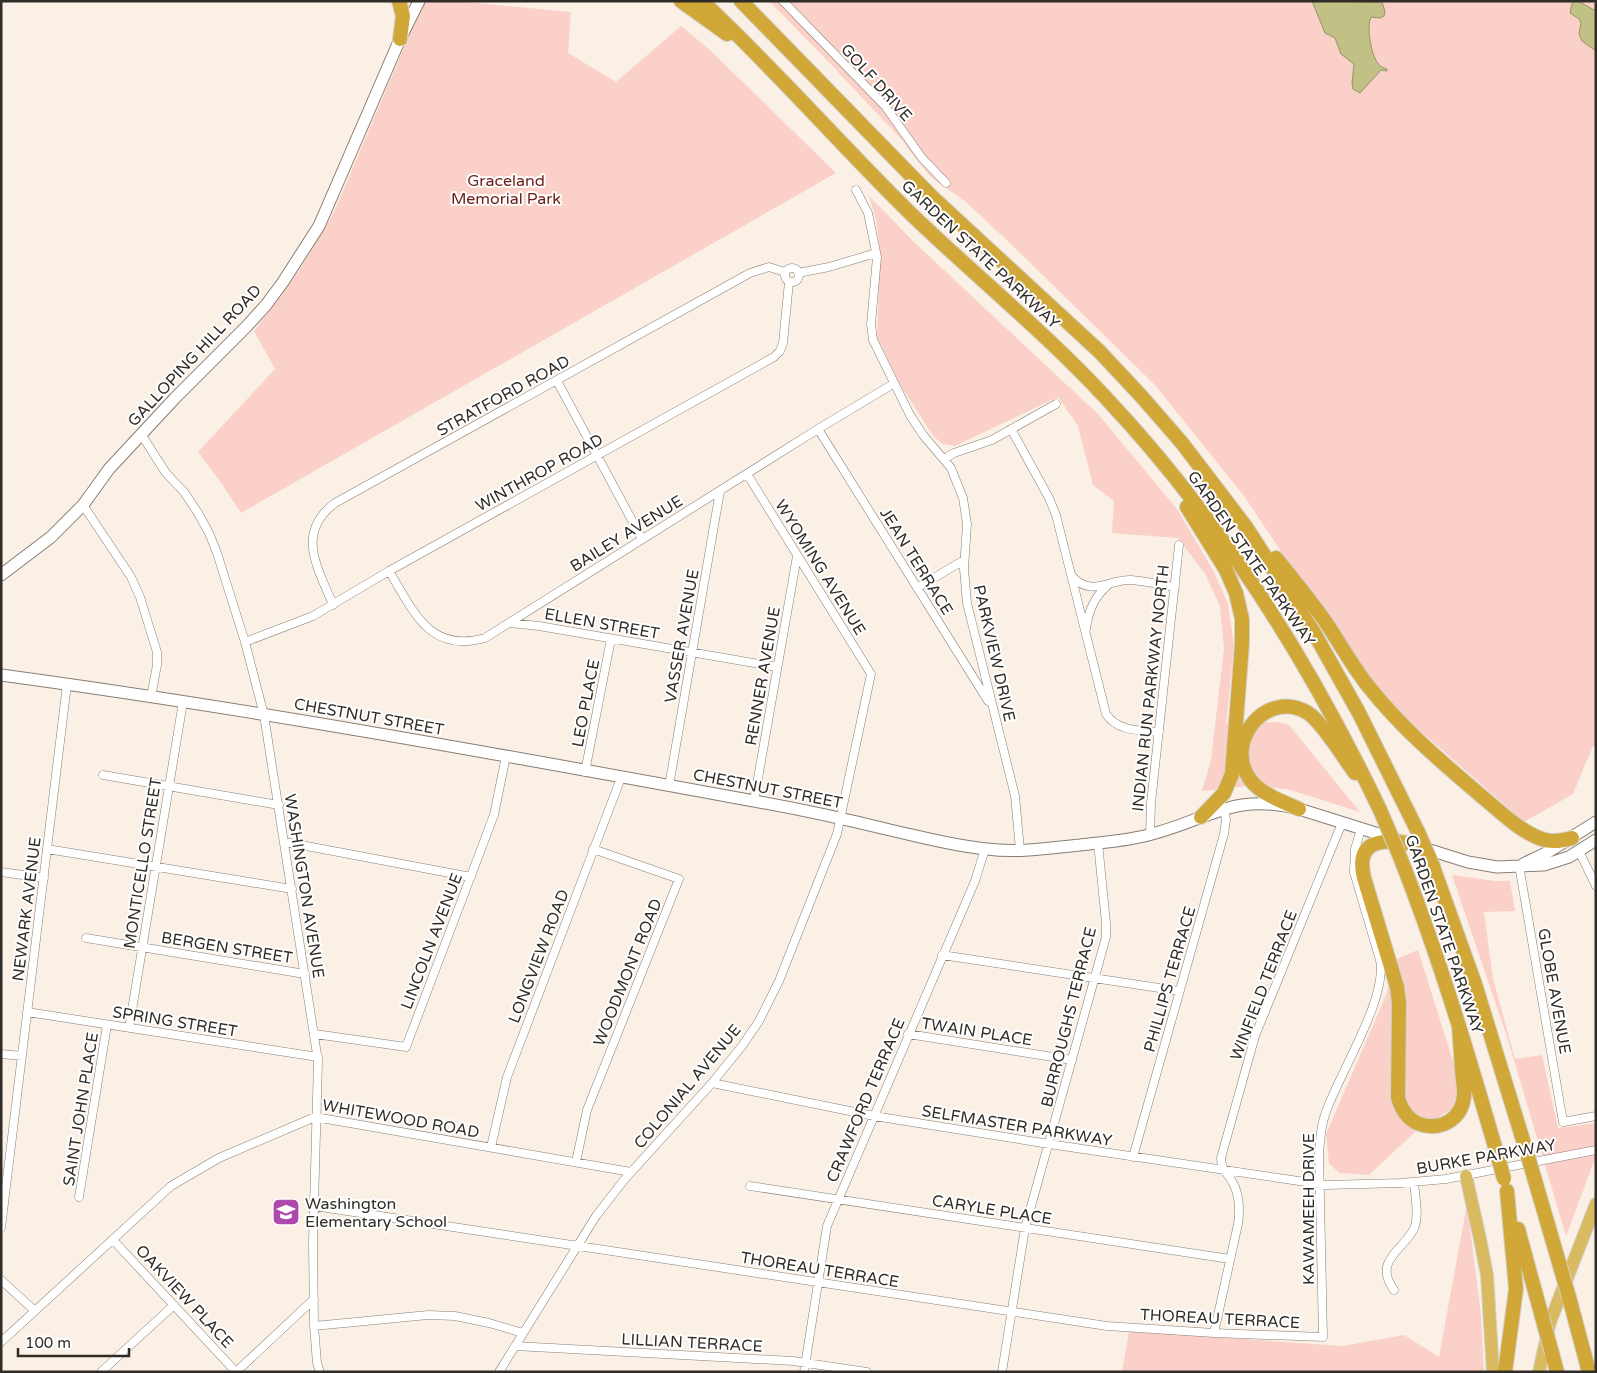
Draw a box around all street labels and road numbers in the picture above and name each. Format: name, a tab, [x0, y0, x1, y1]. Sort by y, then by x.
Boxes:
street label: GOLF DRIVE	[836, 40, 916, 126]
street label: GARDEN STATE PARKWAY	[897, 176, 1064, 333]
street label: GALLOPING HILL ROAD	[124, 280, 266, 431]
street label: STRATFORD ROAD	[433, 351, 574, 441]
street label: WINTHROP ROAD	[472, 430, 607, 516]
street label: GARDEN STATE PARKWAY	[1183, 467, 1319, 650]
street label: BAILEY AVENUE	[566, 491, 687, 577]
street label: WYOMING AVENUE	[770, 496, 870, 639]
street label: JEAN TERRACE	[875, 504, 957, 619]
street label: INDIAN RUN PARKWAY NORTH	[1128, 564, 1174, 813]
street label: VASSER AVENUE	[660, 568, 704, 705]
street label: PARKVIEW DRIVE	[969, 583, 1019, 723]
street label: ELLEN STREET	[543, 604, 661, 644]
street label: RENNER AVENUE	[741, 605, 785, 747]
street label: LEO PLACE	[568, 658, 604, 749]
street label: CHESTNUT STREET	[292, 694, 446, 740]
street label: CHESTNUT STREET	[691, 765, 845, 813]
street label: MONTICELLO STREET	[120, 776, 166, 950]
street label: WASHINGTON AVENUE	[280, 792, 328, 980]
street label: GARDEN STATE PARKWAY	[1401, 832, 1488, 1036]
street label: NEWARK AVENUE	[8, 836, 46, 982]
street label: LINCOLN AVENUE	[397, 870, 467, 1012]
street label: LONGVIEW ROAD	[504, 887, 574, 1026]
street label: WOODMONT ROAD	[589, 896, 667, 1049]
street label: PHILLIPS TERRACE	[1140, 904, 1200, 1055]
street label: WINFIELD TERRACE	[1226, 907, 1302, 1063]
street label: BURROUGHS TERRACE	[1037, 925, 1101, 1109]
street label: GLOBE AVENUE	[1533, 927, 1575, 1056]
street label: BERGEN STREET	[160, 928, 294, 968]
street label: SPRING STREET	[111, 1002, 239, 1042]
street label: TWAIN PLACE	[920, 1013, 1034, 1051]
street label: CRAWFORD TERRACE	[822, 1015, 910, 1185]
street label: COLONIAL AVENUE	[630, 1020, 746, 1153]
street label: SAINT JOHN PLACE	[59, 1031, 103, 1187]
street label: WHITEWOOD ROAD	[321, 1095, 481, 1143]
street label: SELFMASTER PARKWAY	[920, 1101, 1114, 1151]
street label: KAWAMEEH DRIVE	[1299, 1133, 1319, 1285]
street label: BURKE PARKWAY	[1415, 1135, 1557, 1179]
street label: CARYLE PLACE	[931, 1191, 1053, 1229]
street label: OAKVIEW PLACE	[131, 1241, 237, 1353]
street label: THOREAU TERRACE	[739, 1248, 900, 1292]
street label: THOREAU TERRACE	[1139, 1305, 1300, 1333]
street label: LILLIAN TERRACE	[621, 1329, 763, 1357]

